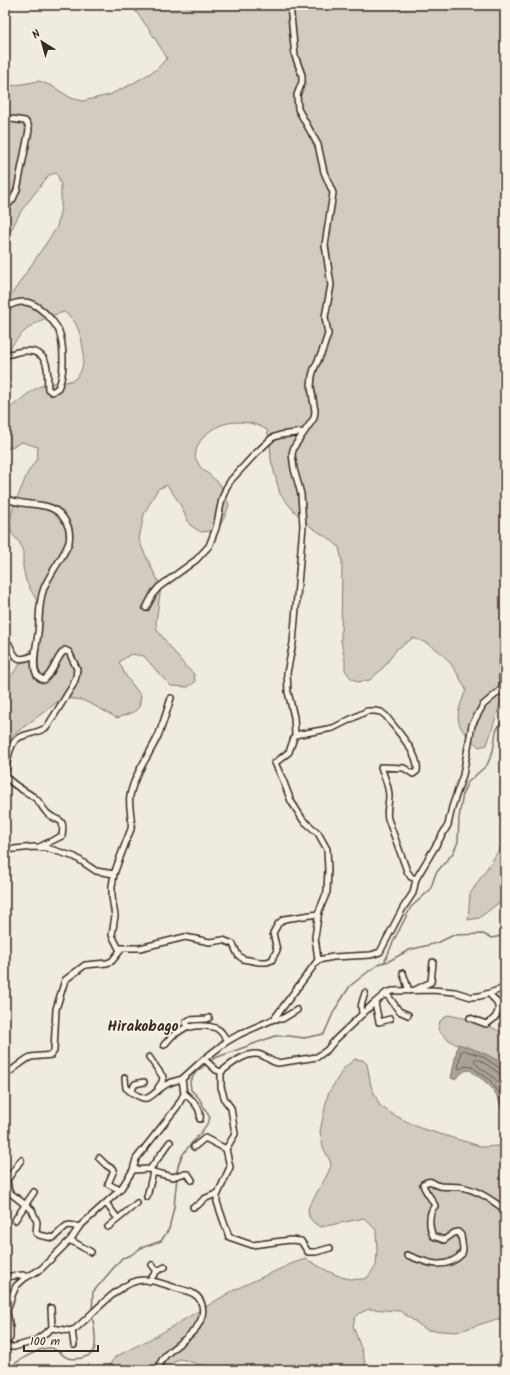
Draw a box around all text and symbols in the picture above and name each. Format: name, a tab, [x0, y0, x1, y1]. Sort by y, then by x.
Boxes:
north arrow	[22, 22, 62, 62]
text: N	[28, 26, 45, 44]
district label: Hirakobago	[107, 1015, 179, 1039]
scale bar	[24, 1327, 98, 1353]
text: 100 m	[30, 1332, 61, 1351]

